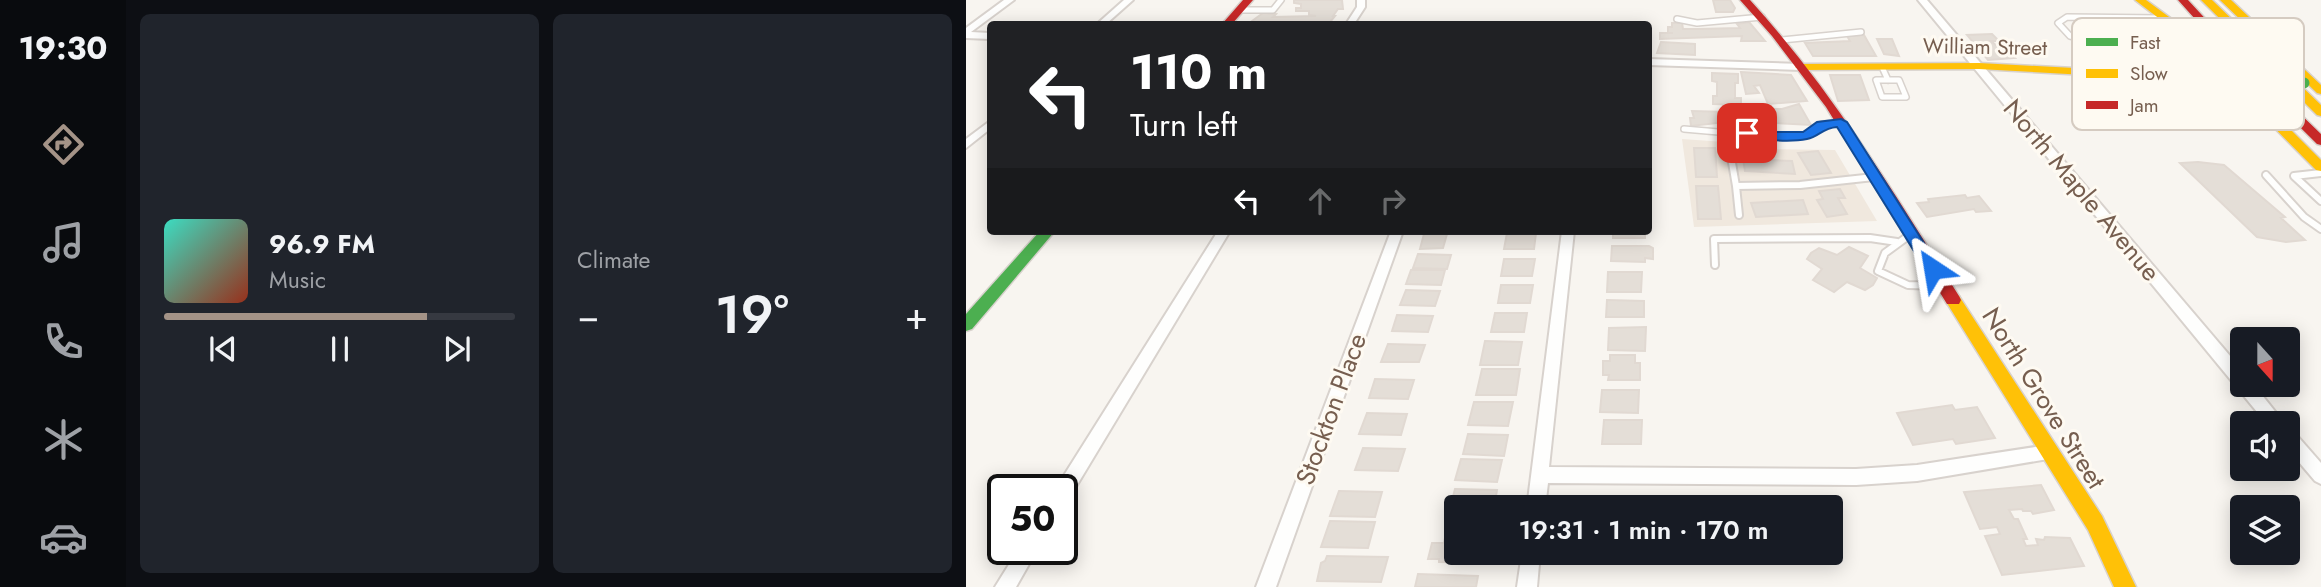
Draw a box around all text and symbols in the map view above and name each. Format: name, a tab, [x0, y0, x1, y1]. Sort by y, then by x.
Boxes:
legend	[2072, 18, 2304, 130]
text: 19:30	[18, 25, 108, 71]
text: Fast	[2130, 29, 2161, 56]
street label: William Street	[1923, 31, 2047, 63]
text: 110 m	[1130, 37, 1267, 107]
icon: left	[1015, 49, 1106, 140]
text: Slow	[2130, 60, 2168, 87]
street label: North Maple Avenue	[1994, 91, 2170, 289]
text: Jam	[2127, 92, 2159, 119]
text: Turn left	[1130, 102, 1237, 148]
pin	[1717, 103, 1777, 163]
icon: arrive	[1728, 114, 1766, 152]
icon: directions	[39, 120, 88, 169]
icon: left	[1228, 182, 1266, 220]
icon: ahead	[1301, 182, 1339, 220]
icon: right	[1374, 182, 1412, 220]
icon: music	[39, 218, 88, 267]
text: 96.9 FM	[269, 225, 375, 263]
position arrow	[1896, 232, 1970, 306]
text: Climate	[577, 243, 650, 277]
text: Music	[269, 263, 326, 297]
text: 19°	[715, 277, 789, 353]
text: −	[577, 288, 599, 343]
text: +	[905, 288, 928, 343]
street label: North Grove Street	[1973, 300, 2116, 497]
icon: phone	[39, 317, 88, 366]
north arrow	[2230, 327, 2300, 397]
map controls	[2230, 327, 2300, 565]
street label: Stockton Place	[1286, 328, 1376, 490]
icon: previous	[204, 330, 242, 368]
icon: pause	[321, 330, 359, 368]
icon: next	[438, 330, 476, 368]
button: sound	[2230, 411, 2300, 481]
icon: climate	[39, 415, 88, 464]
speed limit sign: 50	[987, 474, 1078, 565]
button: layers	[2230, 495, 2300, 565]
text: 19:31 · 1 min · 170 m	[1519, 511, 1768, 549]
icon: car	[39, 513, 88, 562]

